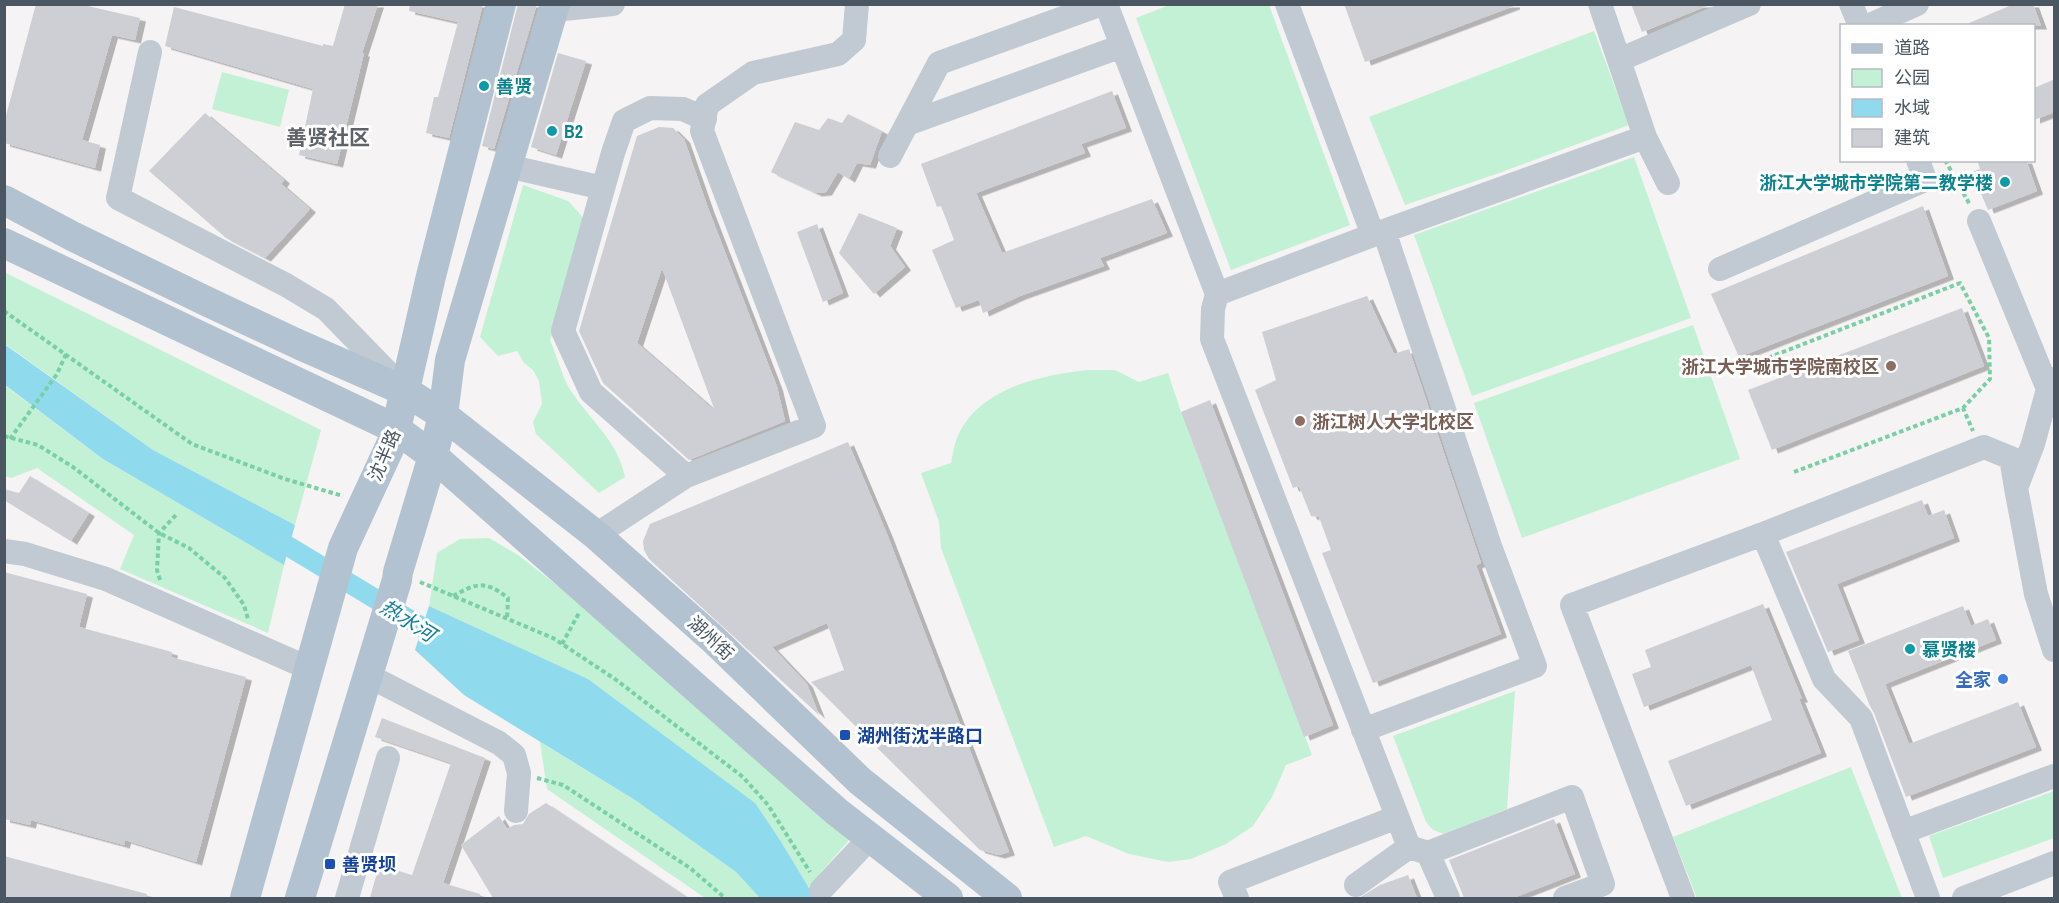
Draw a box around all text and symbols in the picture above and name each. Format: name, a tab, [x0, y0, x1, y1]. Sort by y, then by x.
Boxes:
legend	[1840, 24, 2035, 162]
text: 道路	[1894, 35, 1930, 60]
text: 公园	[1894, 65, 1930, 90]
place label: 善贤	[496, 74, 532, 99]
marker: 善贤	[477, 79, 491, 93]
text: 水域	[1894, 95, 1930, 120]
place label: B2	[564, 119, 583, 144]
district label: 善贤社区	[286, 123, 370, 152]
marker: B2	[545, 124, 559, 138]
text: 建筑	[1894, 125, 1930, 150]
place label: 浙江大学城市学院第二教学楼	[1759, 170, 1993, 195]
marker: 浙江大学城市学院第二教学楼	[1998, 175, 2012, 189]
place label: 浙江大学城市学院南校区	[1681, 354, 1879, 379]
marker: 浙江大学城市学院南校区	[1884, 359, 1898, 373]
place label: 浙江树人大学北校区	[1312, 409, 1474, 434]
marker: 浙江树人大学北校区	[1293, 414, 1307, 428]
street label: 沈半路	[362, 425, 406, 485]
water label: 热水河	[375, 593, 444, 649]
street label: 湖州街	[683, 610, 739, 666]
place label: 慕贤楼	[1922, 637, 1976, 662]
marker: 慕贤楼	[1903, 642, 1917, 656]
place label: 全家	[1955, 667, 1991, 692]
marker: 全家	[1996, 672, 2010, 686]
place label: 湖州街沈半路口	[857, 723, 983, 748]
marker: 湖州街沈半路口	[838, 728, 852, 742]
place label: 善贤坝	[342, 852, 396, 877]
marker: 善贤坝	[323, 857, 337, 871]

